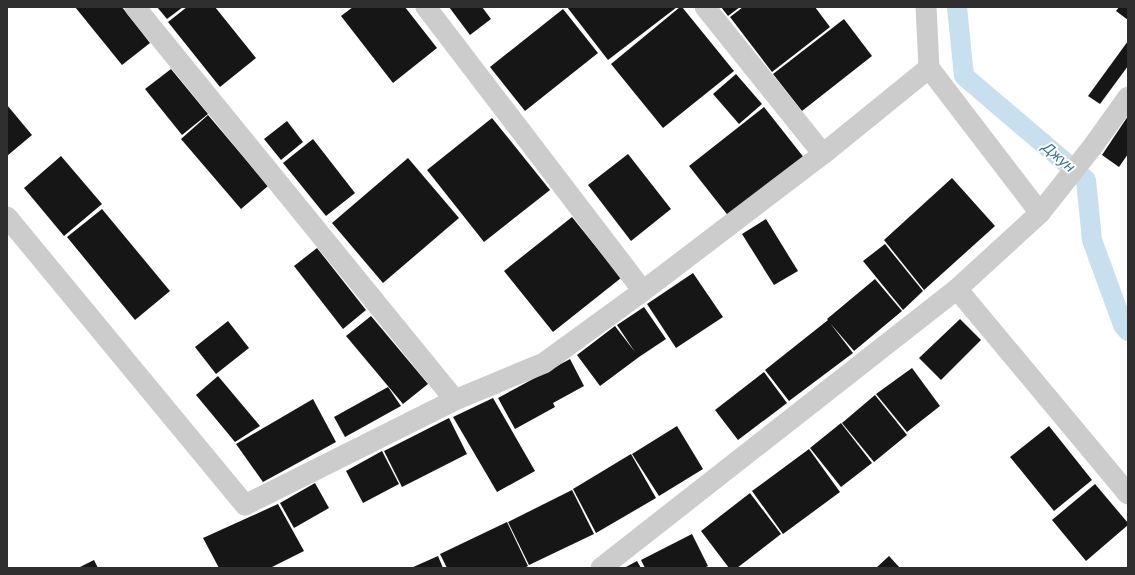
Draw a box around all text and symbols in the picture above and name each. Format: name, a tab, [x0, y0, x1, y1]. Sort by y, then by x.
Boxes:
water label: Джун	[1038, 136, 1079, 176]

